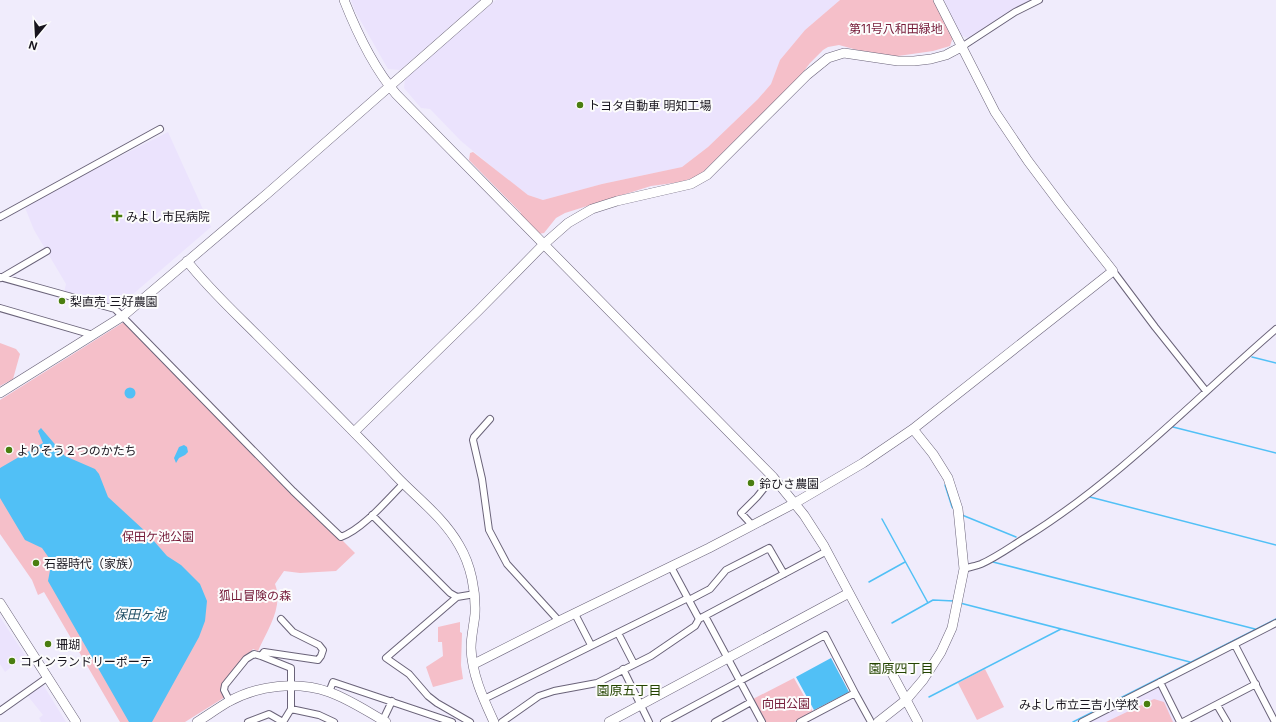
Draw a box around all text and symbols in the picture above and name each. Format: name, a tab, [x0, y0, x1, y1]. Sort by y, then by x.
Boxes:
north arrow	[16, 16, 56, 56]
park label: 第11号八和田緑地	[849, 21, 943, 36]
text: N	[27, 38, 39, 53]
place label: トヨタ自動車 明知工場	[588, 98, 711, 113]
marker: トヨタ自動車 明知工場	[575, 100, 585, 110]
place label: みよし市民病院	[126, 209, 210, 224]
marker: みよし市民病院	[111, 210, 123, 222]
place label: 梨直売 三好農園	[70, 294, 157, 309]
marker: 梨直売 三好農園	[57, 296, 67, 306]
place label: よりそう２つのかたち	[17, 443, 137, 458]
marker: よりそう２つのかたち	[4, 445, 14, 455]
place label: 鈴ひさ農園	[759, 476, 819, 491]
marker: 鈴ひさ農園	[746, 478, 756, 488]
park label: 保田ケ池公園	[122, 529, 194, 544]
place label: 石器時代（家族）	[44, 556, 140, 571]
marker: 石器時代（家族）	[31, 558, 41, 568]
park label: 狐山冒険の森	[219, 588, 291, 603]
water label: 保田ヶ池	[114, 606, 168, 622]
place label: 珊瑚	[56, 637, 80, 652]
marker: 珊瑚	[43, 639, 53, 649]
place label: コインランドリーポーテ	[20, 654, 152, 669]
marker: コインランドリーポーテ	[7, 656, 17, 666]
district label: 園原四丁目	[868, 660, 934, 676]
district label: 園原五丁目	[596, 682, 662, 698]
park label: 向田公園	[762, 696, 810, 711]
place label: みよし市立三吉小学校	[1019, 697, 1139, 712]
marker: みよし市立三吉小学校	[1142, 699, 1152, 709]

